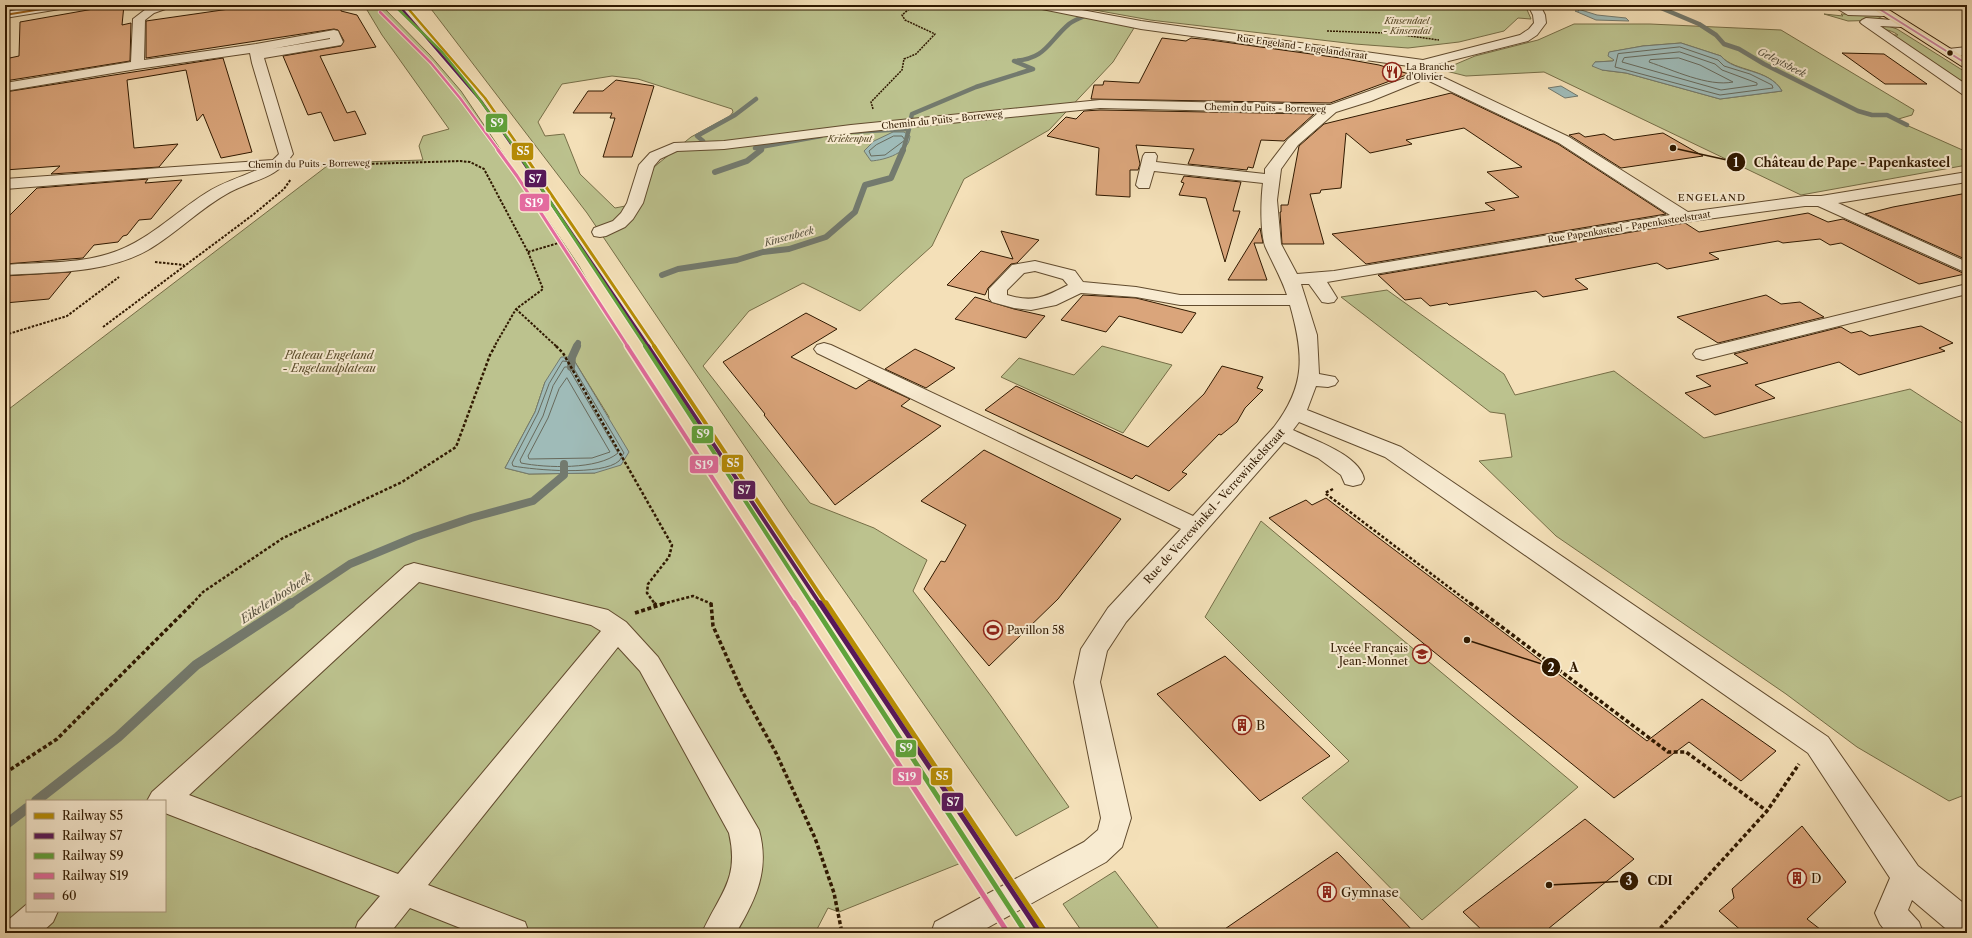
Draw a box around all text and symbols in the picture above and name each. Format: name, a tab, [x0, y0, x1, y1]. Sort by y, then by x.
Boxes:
park label: Kinsendael - Kinsendal	[1383, 15, 1432, 36]
street label: Rue Engeland - Engelandstraat	[1236, 32, 1369, 61]
water label: Geleytsbeek	[1755, 45, 1809, 81]
unlabelled marker	[1945, 48, 1955, 58]
restaurant icon: La Branche d'Olivier	[1381, 61, 1403, 83]
place label: La Branche d'Olivier	[1406, 61, 1455, 82]
street label: Chemin du Puits - Borreweg	[1204, 101, 1326, 114]
street label: Chemin du Puits - Borreweg	[881, 108, 1003, 131]
line badge: S9	[485, 113, 508, 133]
text: S9	[490, 116, 504, 130]
park label: Kriekenput	[827, 133, 873, 144]
line badge: S5	[511, 142, 534, 161]
text: S5	[516, 144, 530, 158]
callout: Château de Pape - Papenkasteel	[1726, 150, 1959, 174]
text: 1	[1733, 155, 1739, 170]
text: Château de Pape - Papenkasteel	[1754, 155, 1950, 170]
street label: Chemin du Puits - Borreweg	[248, 157, 370, 170]
line badge: S7	[524, 169, 547, 188]
text: S7	[529, 172, 542, 186]
district label: ENGELAND	[1678, 191, 1746, 204]
line badge: S19	[519, 193, 550, 212]
text: S19	[525, 196, 544, 210]
street label: Rue Papenkasteel - Papenkasteelstraat	[1547, 208, 1712, 245]
water label: Kinsenbeek	[762, 223, 816, 250]
park label: Plateau Engeland - Engelandplateau	[282, 348, 376, 375]
line badge: S9	[691, 425, 714, 444]
street label: Rue de Verrewinkel - Verrewinkelstraat	[1140, 425, 1288, 587]
text: S9	[696, 427, 710, 441]
line badge: S5	[721, 454, 744, 473]
line badge: S19	[689, 455, 719, 474]
text: S5	[726, 456, 740, 470]
text: S19	[695, 458, 714, 472]
line badge: S7	[733, 480, 756, 500]
text: S7	[738, 483, 751, 497]
water label: Eikelenbosbeek	[236, 569, 315, 627]
sports icon: Pavillon 58	[982, 619, 1004, 641]
place label: Pavillon 58	[1007, 623, 1065, 637]
place label: Lycée Français Jean-Monnet	[1330, 641, 1408, 668]
school or university icon: Lycée Français Jean-Monnet	[1411, 643, 1433, 665]
callout: A	[1541, 655, 1587, 679]
text: 2	[1547, 660, 1555, 675]
text: A	[1568, 660, 1579, 675]
building icon: B	[1231, 714, 1253, 736]
place label: B	[1256, 717, 1265, 733]
line badge: S9	[895, 739, 917, 758]
text: S9	[899, 741, 913, 755]
line badge: S19	[892, 767, 922, 786]
line badge: S5	[930, 767, 953, 786]
text: S5	[935, 769, 949, 783]
text: S19	[898, 770, 917, 784]
line badge: S7	[941, 792, 964, 812]
text: S7	[947, 795, 960, 809]
legend	[26, 800, 166, 912]
text: Railway S5	[62, 808, 123, 823]
text: Railway S7	[62, 828, 122, 843]
text: Railway S9	[62, 848, 124, 863]
building icon: D	[1786, 867, 1808, 889]
text: Railway S19	[62, 868, 129, 883]
callout: CDI	[1619, 869, 1680, 893]
place label: D	[1811, 870, 1822, 886]
text: 3	[1626, 873, 1633, 888]
text: CDI	[1648, 873, 1672, 888]
building icon: Gymnase	[1316, 881, 1338, 903]
place label: Gymnase	[1341, 884, 1399, 900]
text: 60	[62, 888, 77, 903]

